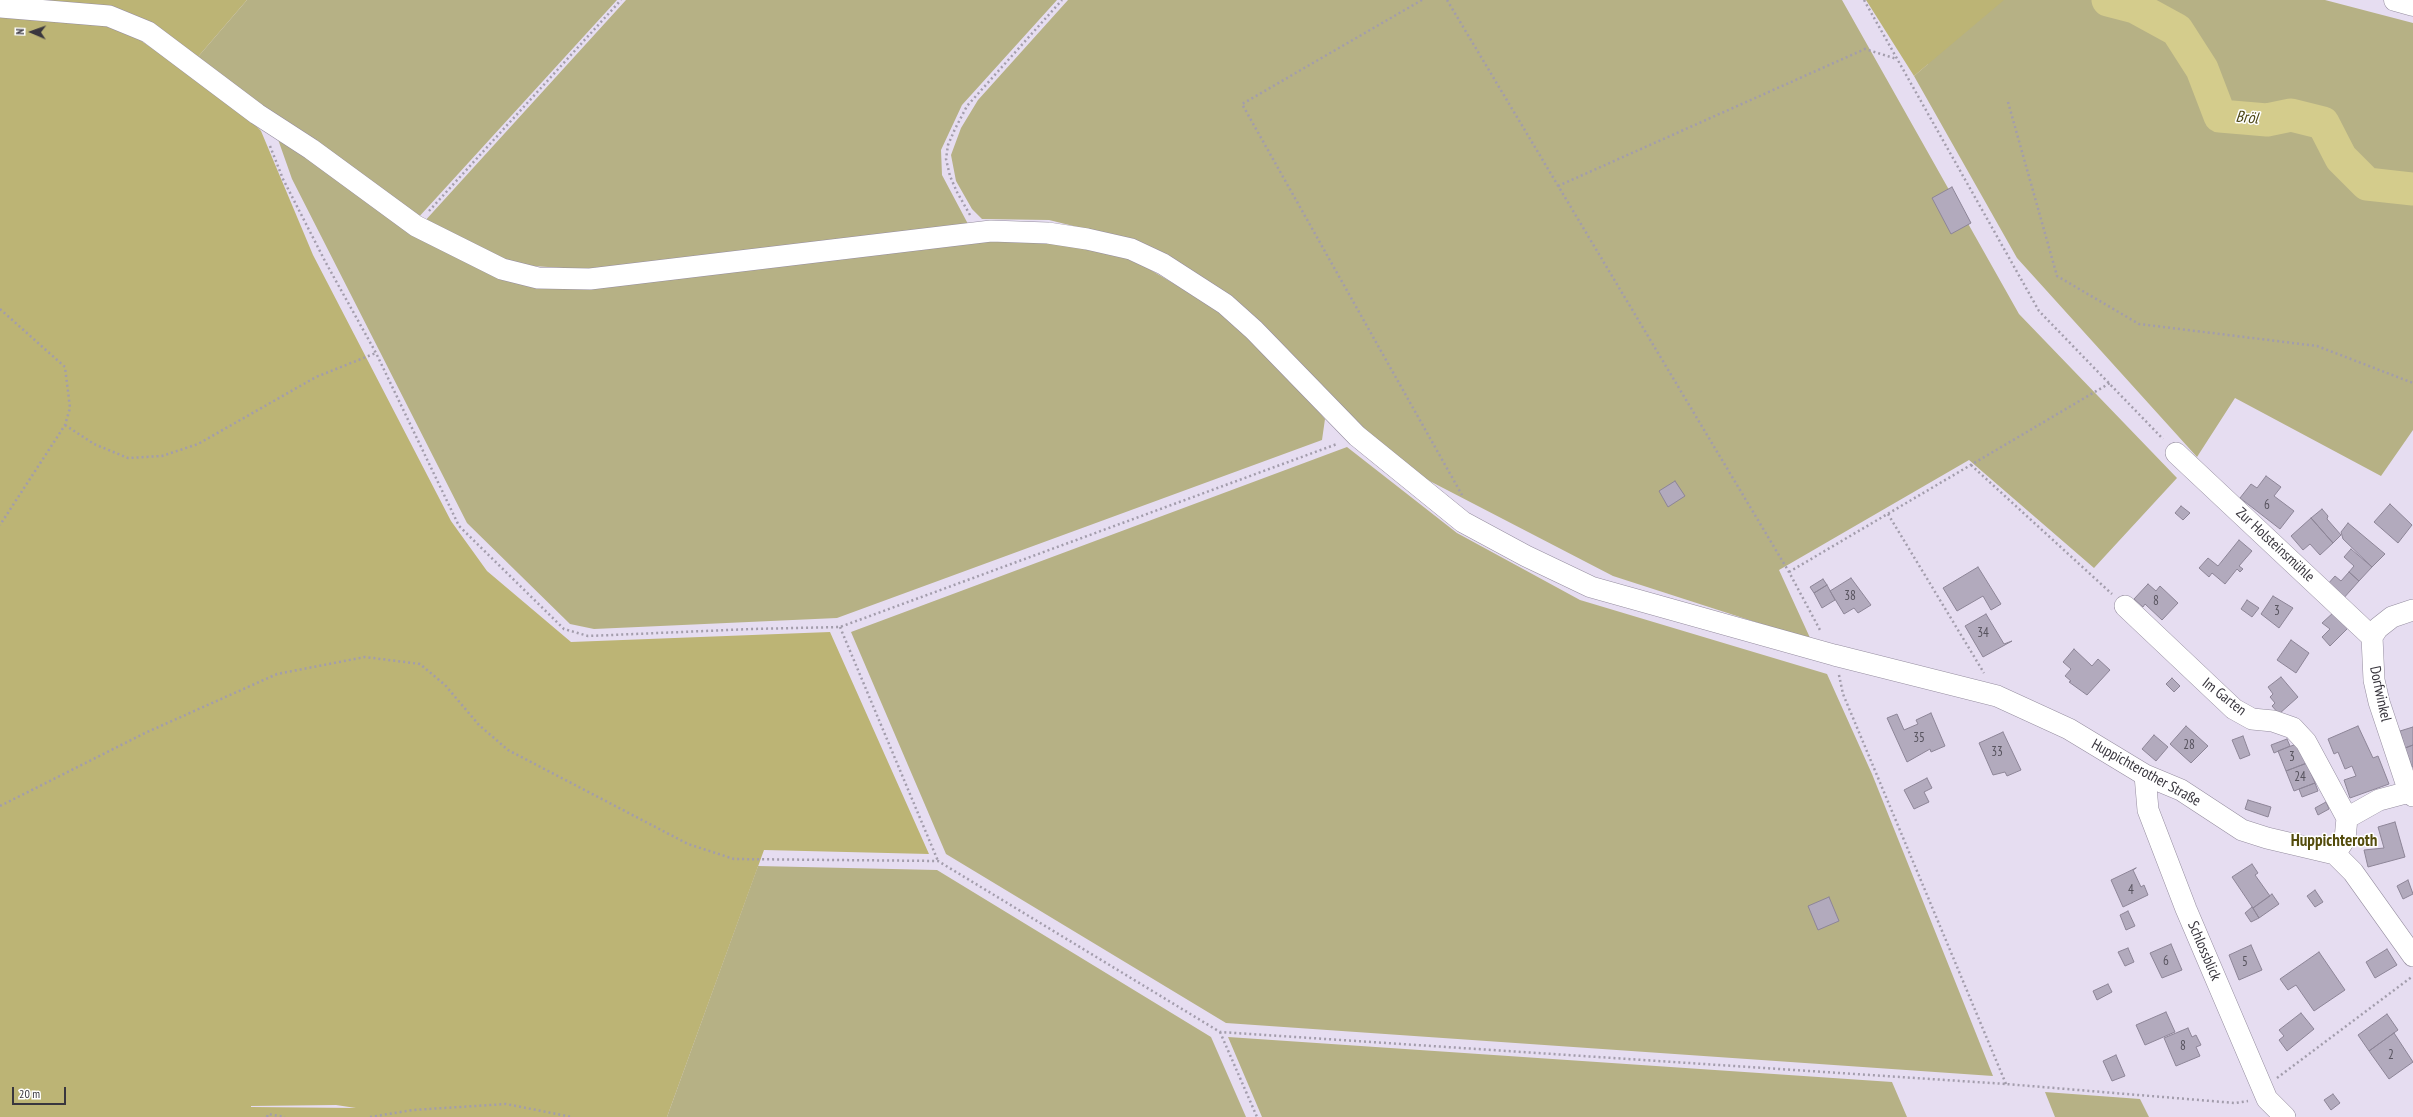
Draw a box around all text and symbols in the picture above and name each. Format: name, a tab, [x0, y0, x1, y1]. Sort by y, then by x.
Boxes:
north arrow	[12, 12, 52, 52]
text: N	[13, 28, 27, 35]
water label: Bröl	[2235, 107, 2259, 129]
house number: 6	[2264, 497, 2270, 513]
street label: Zur Holsteinsmühle	[2232, 504, 2318, 586]
house number: 38	[1844, 588, 1856, 604]
house number: 8	[2153, 593, 2159, 609]
house number: 3	[2274, 603, 2280, 619]
house number: 34	[1977, 625, 1989, 641]
street label: Dorfwinkel	[2365, 665, 2395, 723]
street label: Im Garten	[2198, 674, 2250, 720]
house number: 35	[1913, 730, 1925, 746]
street label: Huppichterother Straße	[2088, 736, 2204, 810]
house number: 28	[2183, 737, 2195, 753]
house number: 33	[1991, 744, 2003, 760]
house number: 3	[2289, 749, 2295, 765]
house number: 24	[2294, 769, 2306, 785]
district label: Huppichteroth	[2291, 831, 2377, 851]
house number: 4	[2128, 882, 2134, 898]
street label: Schlossblick	[2183, 919, 2225, 983]
house number: 6	[2163, 953, 2169, 969]
house number: 5	[2242, 954, 2248, 970]
house number: 8	[2180, 1038, 2186, 1054]
house number: 2	[2388, 1047, 2394, 1063]
scale bar	[14, 1079, 68, 1105]
text: 20 m	[19, 1086, 40, 1101]

